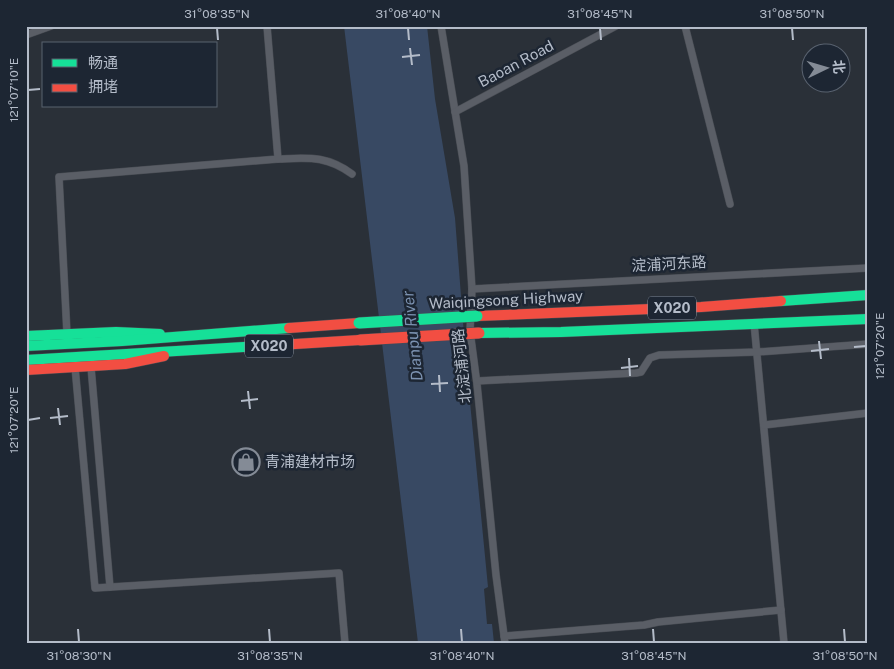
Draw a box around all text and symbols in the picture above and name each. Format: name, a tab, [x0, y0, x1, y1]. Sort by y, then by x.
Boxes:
text: 31°08'35"N	[184, 7, 250, 21]
text: 31°08'40"N	[375, 7, 441, 21]
text: 31°08'45"N	[567, 7, 633, 21]
text: 31°08'50"N	[759, 7, 825, 21]
street label: Baoan Road	[475, 37, 556, 91]
legend	[42, 42, 218, 108]
north arrow	[802, 42, 852, 92]
text: 畅通	[88, 54, 118, 71]
text: 121°07'10"E	[7, 58, 21, 122]
text: 北	[830, 59, 848, 75]
text: 拥堵	[88, 78, 118, 95]
street label: 淀浦河东路	[631, 253, 707, 274]
street label: Waiqingsong Highway	[428, 287, 584, 312]
water label: Dianpu River	[398, 289, 427, 382]
road number: X020	[648, 296, 696, 320]
text: 121°07'20"E	[873, 313, 887, 379]
street label: 北淀浦河路	[449, 328, 474, 404]
road number: X020	[245, 334, 293, 358]
text: 121°07'20"E	[7, 387, 21, 453]
shop icon: 青浦建材市场	[231, 447, 261, 477]
place label: 青浦建材市场	[265, 453, 355, 470]
text: 31°08'30"N	[47, 649, 112, 663]
text: 31°08'35"N	[237, 649, 303, 663]
text: 31°08'40"N	[429, 649, 495, 663]
text: 31°08'45"N	[621, 649, 687, 663]
text: 31°08'50"N	[812, 649, 878, 663]

